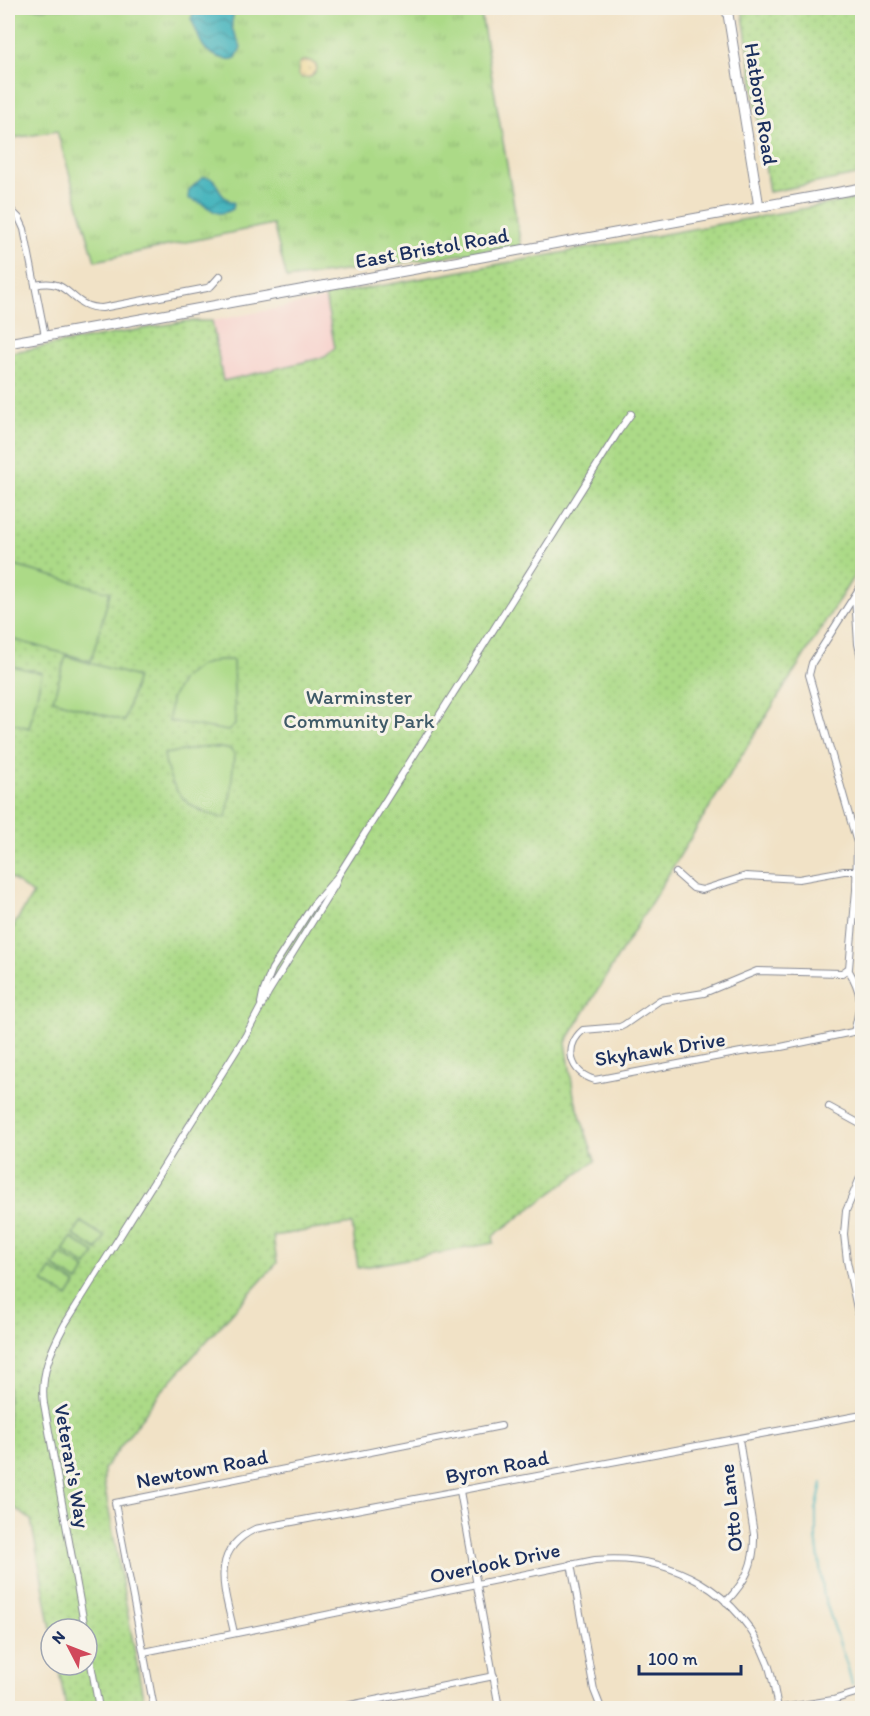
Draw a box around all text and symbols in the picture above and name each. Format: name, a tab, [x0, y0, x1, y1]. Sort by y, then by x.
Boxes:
street label: Hatboro Road	[739, 41, 784, 167]
street label: East Bristol Road	[353, 222, 511, 273]
park label: Warminster Community Park	[283, 684, 435, 733]
street label: Skyhawk Drive	[593, 1026, 727, 1071]
street label: Veteran's Way	[49, 1402, 96, 1530]
street label: Newtown Road	[134, 1444, 270, 1494]
street label: Byron Road	[443, 1444, 551, 1489]
street label: Otto Lane	[713, 1463, 748, 1553]
street label: Overlook Drive	[427, 1536, 562, 1589]
north arrow	[39, 1617, 99, 1677]
text: N	[48, 1627, 69, 1648]
scale bar	[639, 1638, 741, 1676]
text: 100 m	[648, 1648, 698, 1670]

